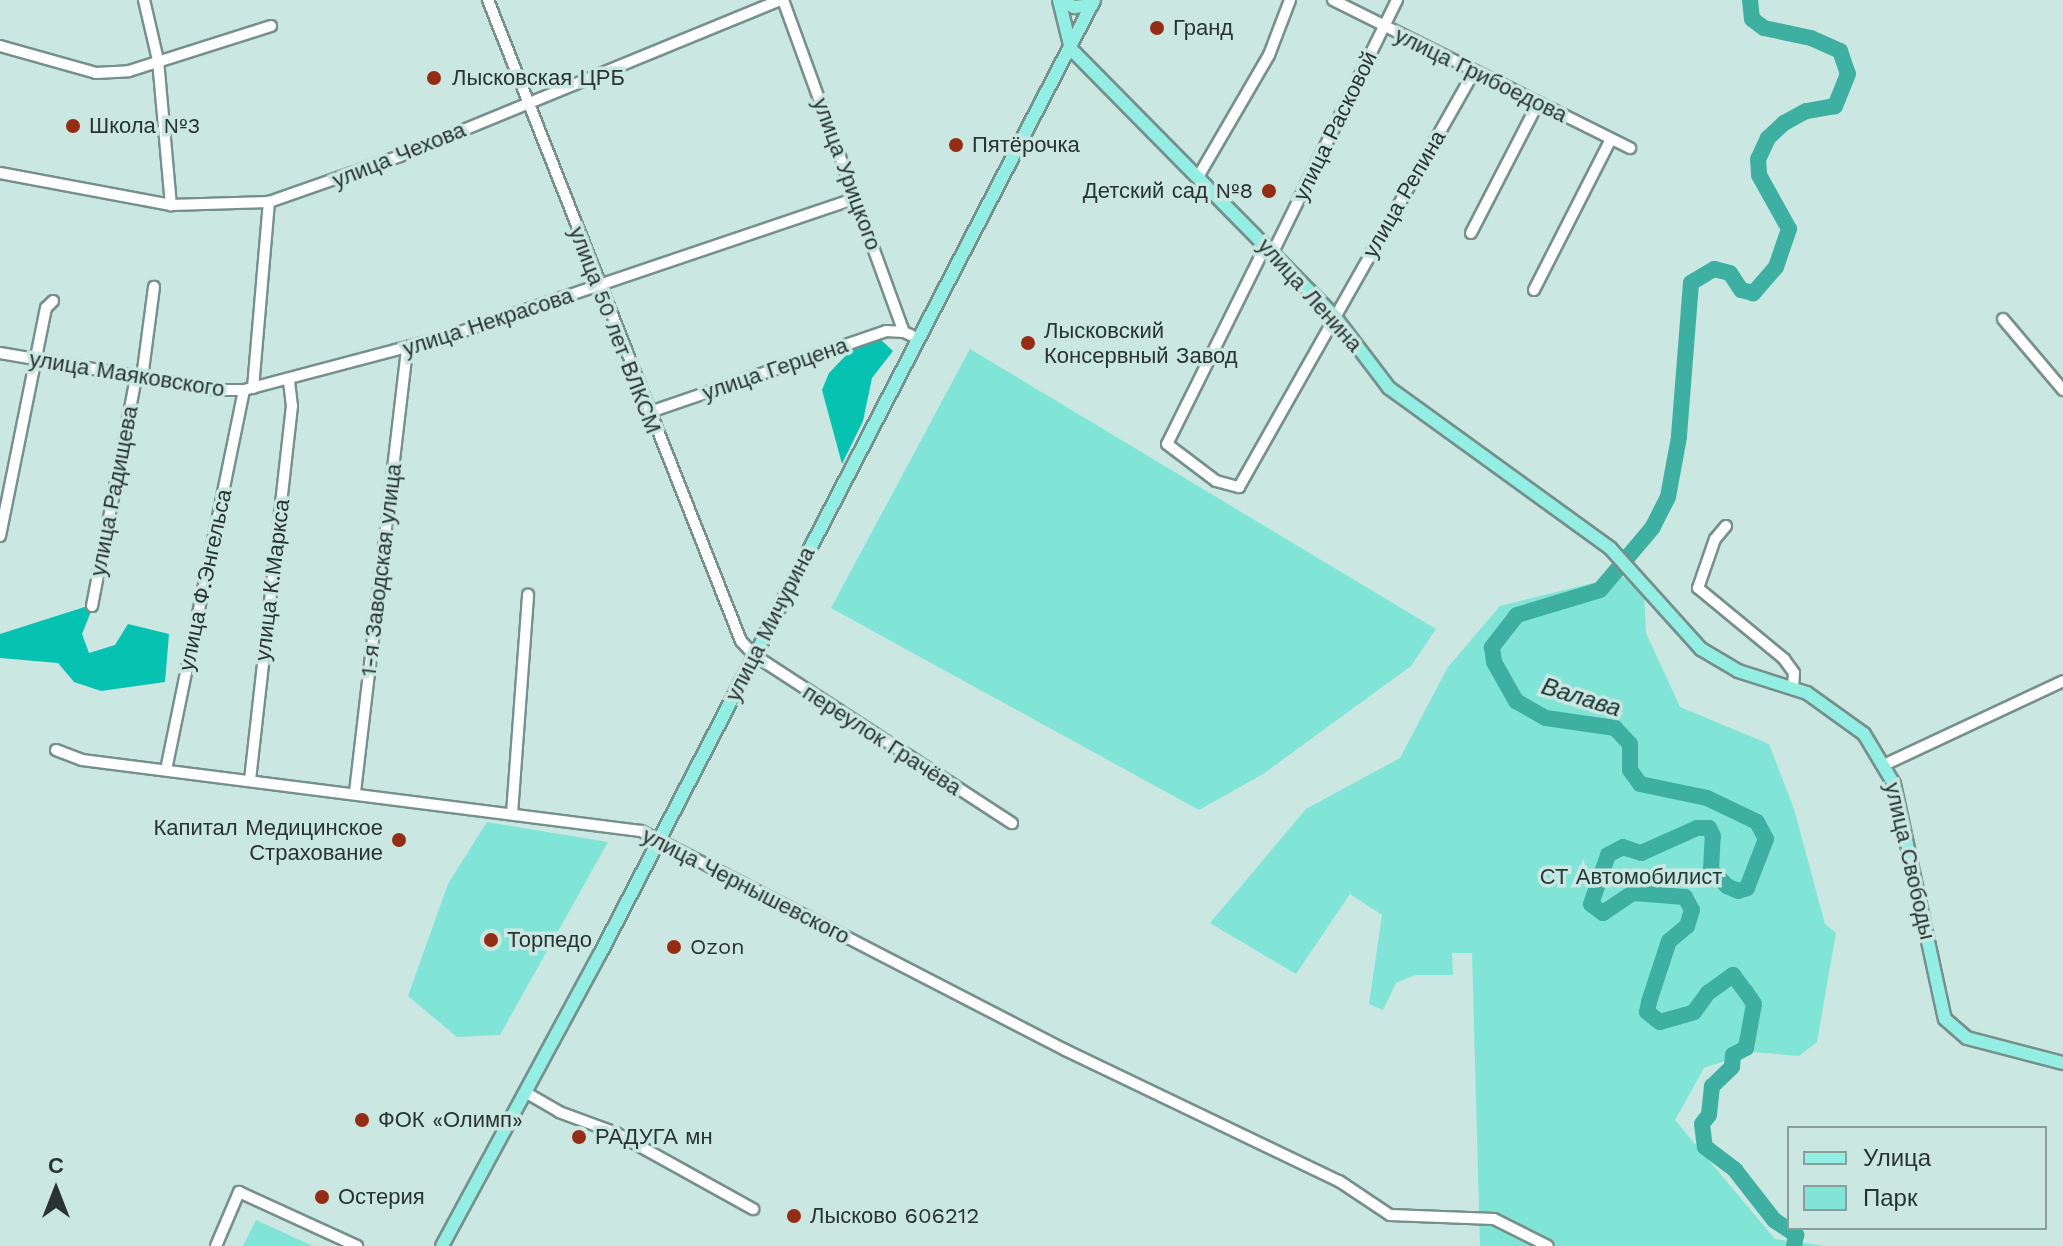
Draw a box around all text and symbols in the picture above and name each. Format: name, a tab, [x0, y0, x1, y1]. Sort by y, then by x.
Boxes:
place label: Гранд	[1173, 15, 1233, 41]
marker: Гранд	[1148, 19, 1166, 37]
street label: улица Грибоедова	[1390, 22, 1572, 128]
street label: улица Расковой	[1287, 47, 1383, 205]
place label: Лысковская ЦРБ	[452, 65, 625, 91]
marker: Лысковская ЦРБ	[423, 67, 445, 89]
street label: улица Урицкого	[807, 94, 887, 254]
place label: Школа №3	[89, 113, 200, 139]
street label: улица Чехова	[329, 116, 469, 194]
marker: Школа №3	[64, 117, 82, 135]
street label: улица Репина	[1357, 126, 1451, 262]
place label: Пятёрочка	[972, 132, 1080, 158]
marker: Пятёрочка	[947, 136, 965, 154]
place label: Детский сад №8	[1083, 178, 1253, 204]
marker: Детский сад №8	[1260, 182, 1278, 200]
street label: улица 50 лет ВЛКСМ	[563, 223, 667, 437]
street label: улица Ленина	[1252, 233, 1368, 357]
street label: улица Некрасова	[400, 282, 576, 362]
place label: Лысковский Консервный Завод	[1044, 317, 1238, 368]
street label: улица Герцена	[699, 332, 851, 406]
marker: Лысковский Консервный Завод	[1019, 334, 1037, 352]
street label: улица Маяковского	[28, 346, 226, 402]
street label: улица Радищева	[85, 404, 143, 578]
street label: 1-я Заводская улица	[355, 462, 407, 678]
street label: улица Ф.Энгельса	[173, 487, 237, 673]
street label: улица К.Маркса	[249, 498, 295, 662]
street label: улица Мичурина	[720, 542, 820, 706]
water label: Валава	[1538, 672, 1624, 724]
street label: переулок Грачёва	[798, 679, 966, 801]
street label: улица Свободы	[1879, 780, 1941, 942]
place label: Капитал Медицинское Страхование	[154, 814, 383, 866]
street label: улица Чернышевского	[638, 822, 854, 950]
marker: Капитал Медицинское Страхование	[390, 831, 408, 849]
park label: СТ Автомобилист	[1540, 864, 1722, 890]
place label: Торпедо	[507, 927, 592, 953]
marker: Торпедо	[482, 931, 500, 949]
place label: Ozon	[690, 934, 745, 960]
marker: Ozon	[665, 938, 683, 956]
place label: ФОК «Олимп»	[378, 1107, 523, 1133]
marker: ФОК «Олимп»	[353, 1111, 371, 1129]
place label: РАДУГА мн	[595, 1124, 713, 1150]
legend	[1787, 1126, 2047, 1230]
marker: РАДУГА мн	[570, 1128, 588, 1146]
text: Улица	[1863, 1144, 1931, 1172]
north arrow	[16, 1150, 96, 1230]
text: С	[48, 1153, 64, 1178]
place label: Остерия	[338, 1184, 425, 1210]
text: Парк	[1863, 1184, 1917, 1212]
marker: Остерия	[313, 1188, 331, 1206]
place label: Лысково 606212	[810, 1203, 979, 1229]
marker: Лысково 606212	[785, 1207, 803, 1225]

